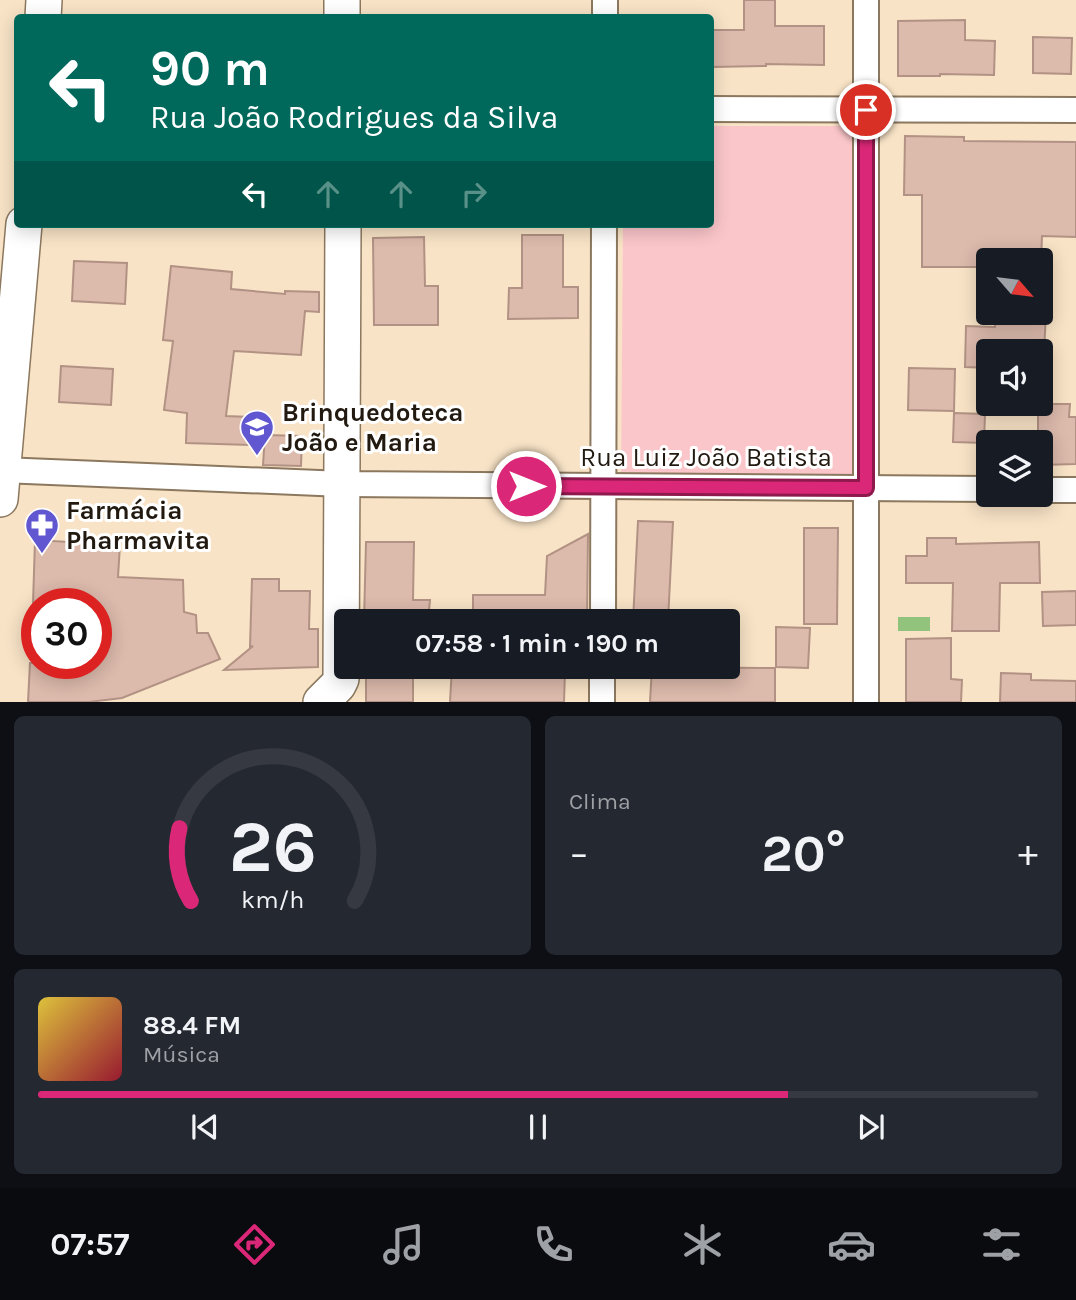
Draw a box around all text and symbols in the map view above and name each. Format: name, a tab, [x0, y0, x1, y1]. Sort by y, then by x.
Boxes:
text: 90 m	[150, 40, 270, 97]
icon: left	[35, 42, 126, 133]
pin	[836, 80, 896, 140]
icon: arrive	[847, 91, 885, 129]
text: Rua João Rodrigues da Silva	[150, 99, 558, 136]
icon: left	[236, 175, 274, 213]
icon: ahead	[309, 175, 347, 213]
icon: ahead	[382, 175, 420, 213]
icon: right	[455, 175, 493, 213]
north arrow	[976, 248, 1054, 326]
map controls	[976, 248, 1053, 507]
button: sound	[976, 339, 1053, 416]
place label: Brinquedoteca João e Maria	[282, 397, 463, 458]
school or university icon: Brinquedoteca João e Maria	[238, 408, 276, 457]
button: layers	[976, 430, 1053, 507]
street label: Rua Luiz João Batista	[580, 442, 832, 473]
position arrow	[489, 449, 563, 523]
place label: Farmácia Pharmavita	[66, 495, 210, 556]
pharmacy icon: Farmácia Pharmavita	[23, 506, 61, 555]
speed limit sign: 30	[21, 588, 112, 679]
text: 07:58 · 1 min · 190 m	[415, 628, 659, 659]
text: Clima	[569, 788, 631, 815]
text: 26	[228, 805, 317, 890]
text: 20°	[761, 823, 846, 884]
text: −	[569, 831, 589, 876]
text: +	[1018, 831, 1038, 876]
text: km/h	[241, 885, 304, 914]
text: 88.4 FM	[143, 1010, 241, 1041]
text: Música	[143, 1041, 220, 1068]
icon: previous	[186, 1108, 224, 1146]
icon: pause	[519, 1108, 557, 1146]
icon: next	[852, 1108, 890, 1146]
icon: directions	[230, 1220, 279, 1269]
icon: music	[379, 1220, 428, 1269]
icon: phone	[529, 1220, 578, 1269]
icon: climate	[678, 1220, 727, 1269]
icon: car	[827, 1220, 876, 1269]
icon: filters	[977, 1220, 1026, 1269]
text: 07:57	[50, 1226, 130, 1263]

